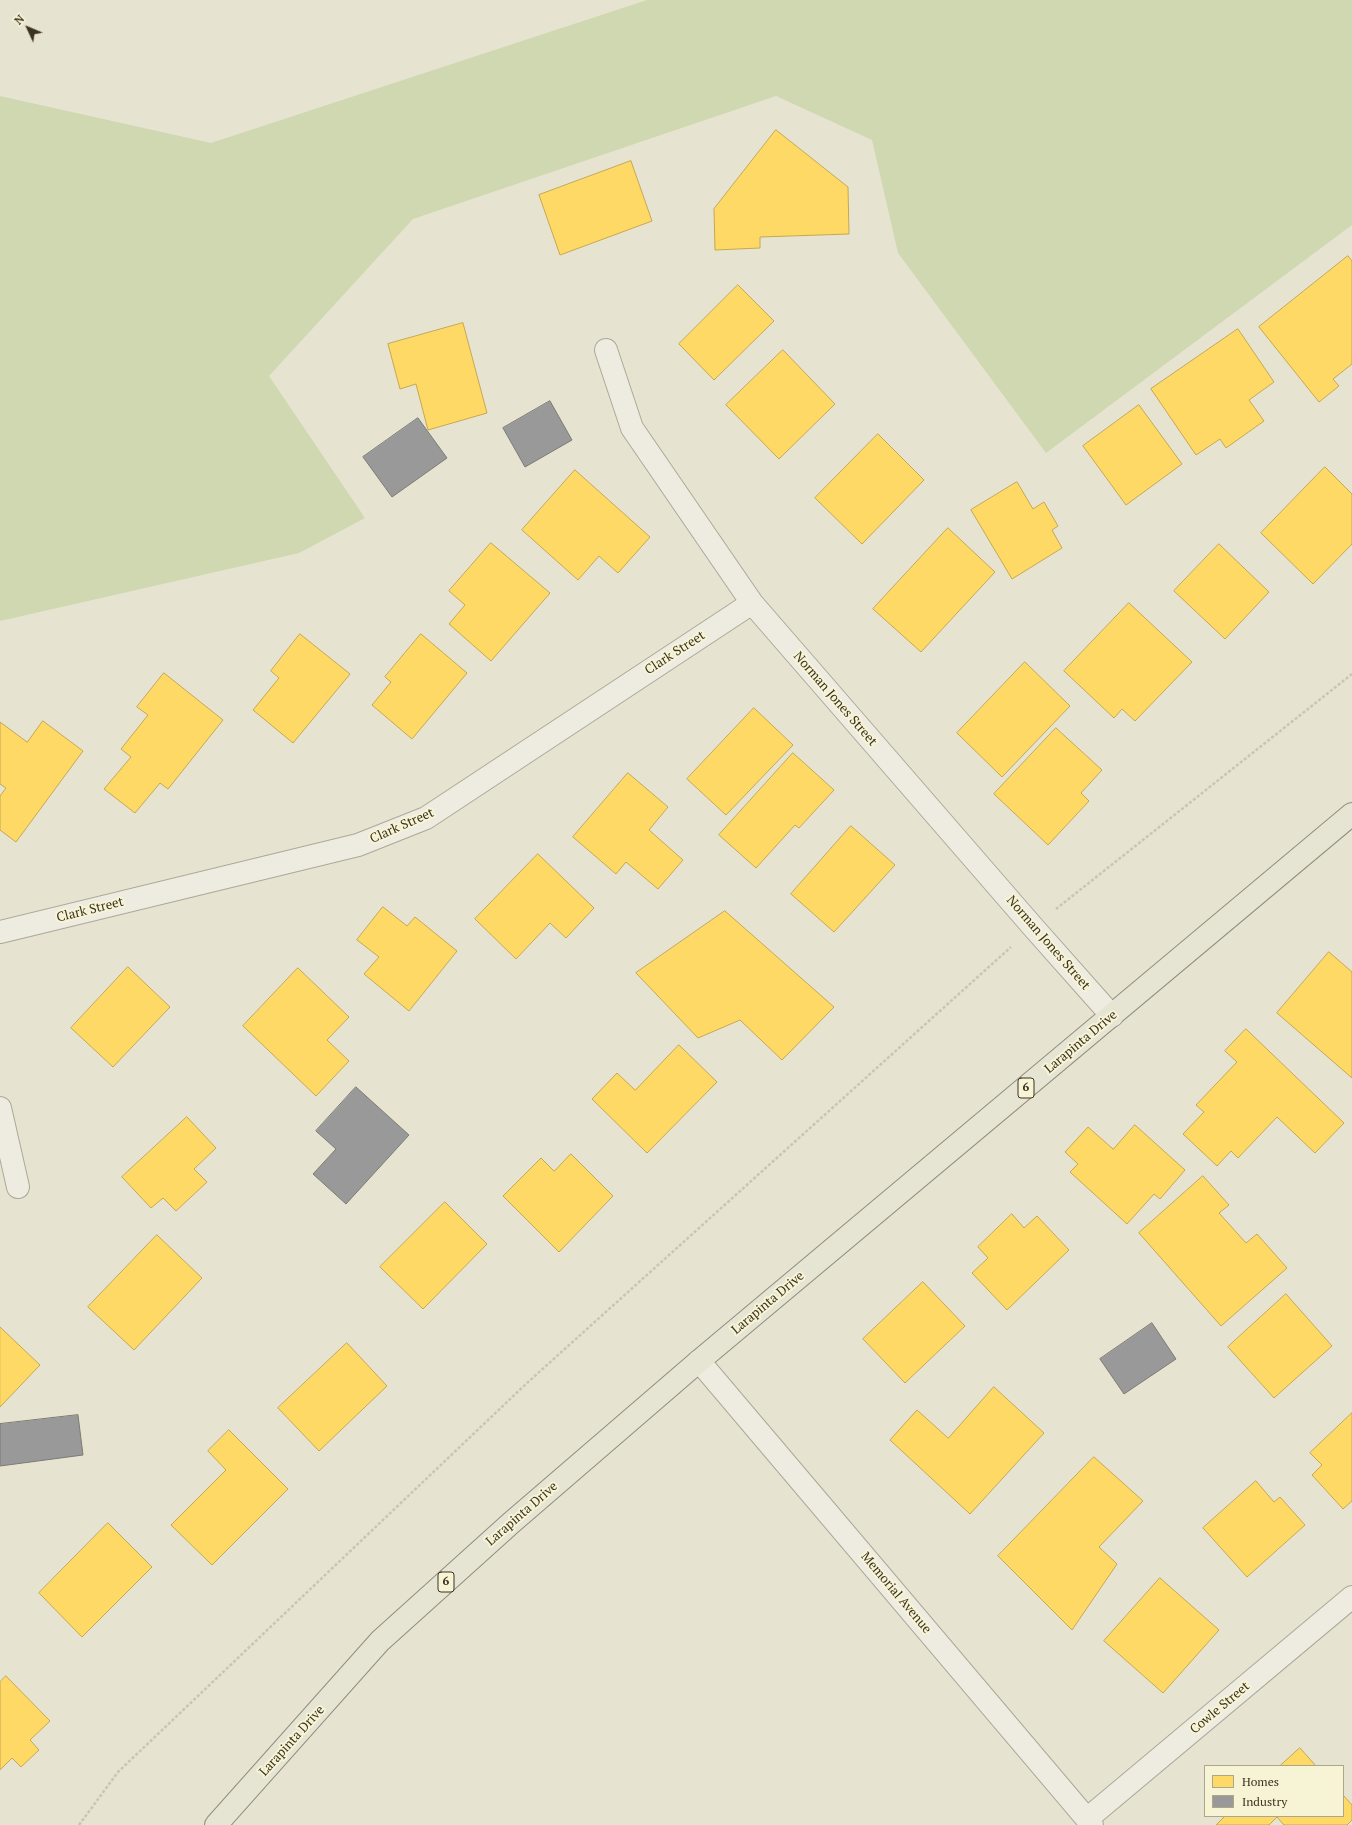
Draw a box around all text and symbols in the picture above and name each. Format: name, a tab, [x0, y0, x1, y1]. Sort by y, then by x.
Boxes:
north arrow	[8, 8, 48, 48]
text: N	[11, 12, 27, 28]
street label: Clark Street	[642, 628, 708, 678]
street label: Norman Jones Street	[790, 649, 880, 749]
street label: Clark Street	[368, 805, 436, 847]
street label: Norman Jones Street	[1003, 893, 1093, 993]
street label: Clark Street	[55, 894, 125, 926]
street label: Larapinta Drive	[1042, 1007, 1120, 1077]
road number: 6	[1018, 1078, 1034, 1098]
street label: Larapinta Drive	[729, 1268, 807, 1338]
street label: Larapinta Drive	[483, 1479, 561, 1549]
street label: Memorial Avenue	[857, 1549, 935, 1637]
road number: 6	[438, 1572, 454, 1592]
street label: Cowle Street	[1187, 1679, 1253, 1737]
street label: Larapinta Drive	[256, 1702, 328, 1780]
legend	[1204, 1765, 1344, 1817]
text: Homes	[1242, 1774, 1279, 1789]
text: Industry	[1242, 1794, 1287, 1809]

